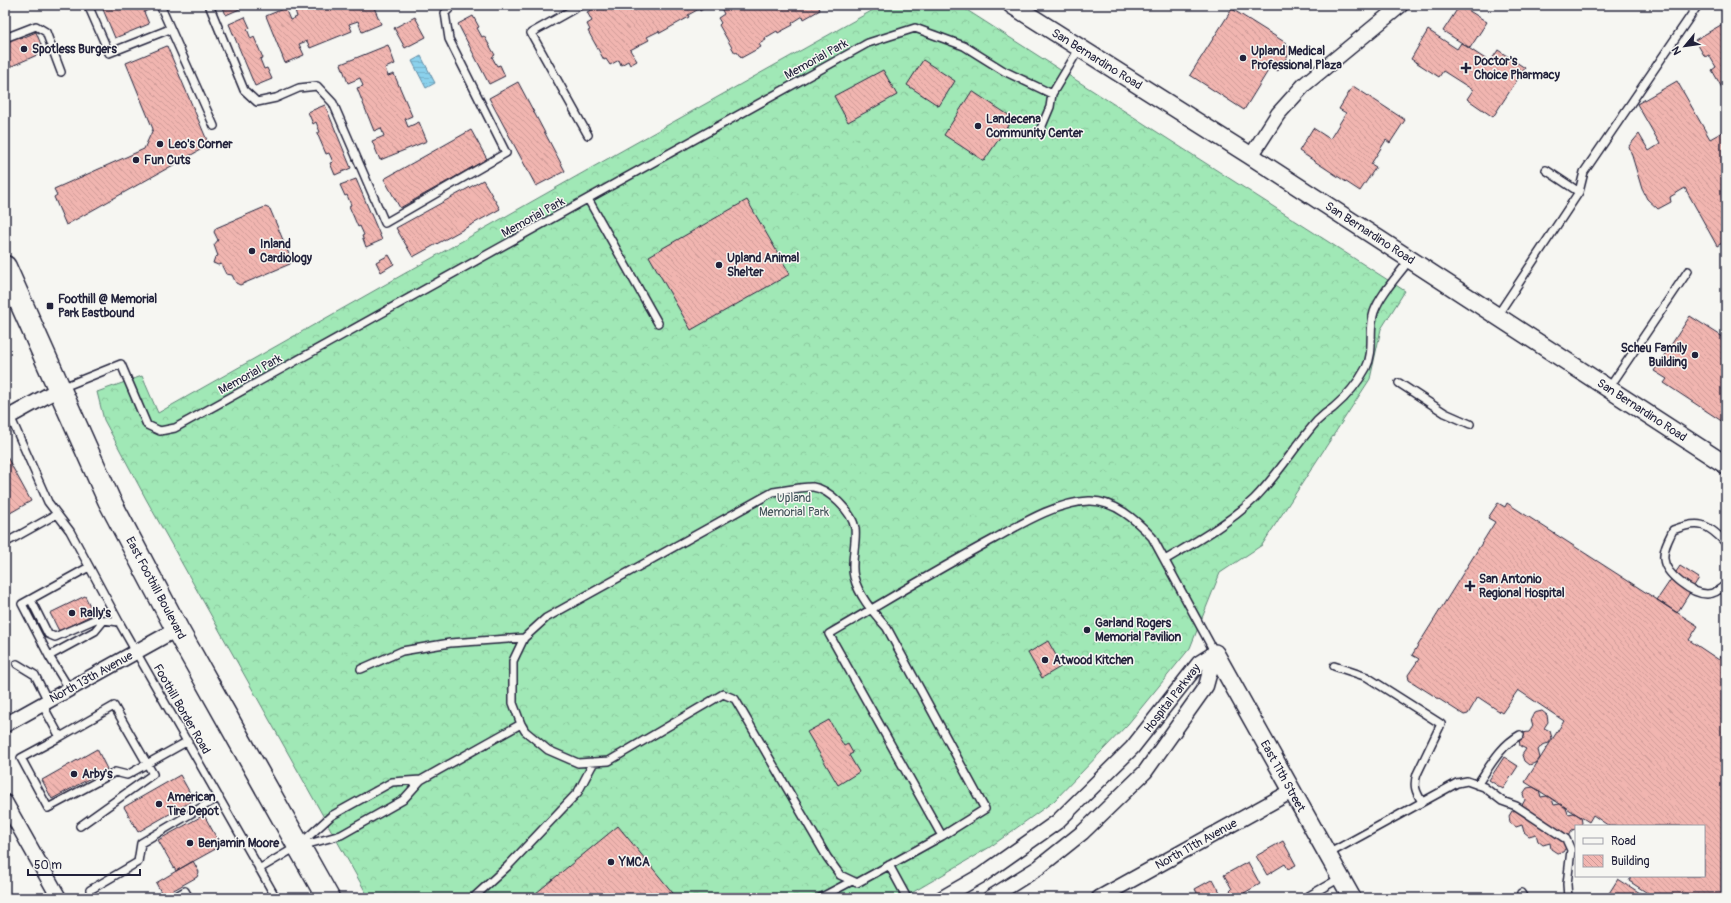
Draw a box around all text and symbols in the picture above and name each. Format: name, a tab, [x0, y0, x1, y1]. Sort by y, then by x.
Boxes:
street label: San Bernardino Road	[1049, 26, 1145, 93]
north arrow	[1665, 26, 1705, 66]
street label: Memorial Park	[782, 36, 850, 83]
place label: Spotless Burgers	[32, 42, 117, 57]
marker: Spotless Burgers	[19, 44, 29, 54]
place label: Upland Medical Professional Plaza	[1251, 44, 1342, 73]
text: N	[1669, 44, 1684, 57]
marker: Upland Medical Professional Plaza	[1238, 53, 1248, 63]
place label: Doctor's Choice Pharmacy	[1474, 54, 1561, 83]
marker: Doctor's Choice Pharmacy	[1461, 63, 1471, 73]
place label: Landecena Community Center	[986, 112, 1084, 141]
marker: Landecena Community Center	[973, 121, 983, 131]
place label: Leo's Corner	[168, 137, 233, 152]
marker: Leo's Corner	[155, 139, 165, 149]
place label: Fun Cuts	[144, 153, 191, 168]
marker: Fun Cuts	[131, 155, 141, 165]
street label: Memorial Park	[499, 194, 567, 241]
street label: San Bernardino Road	[1322, 199, 1417, 268]
place label: Inland Cardiology	[260, 237, 313, 266]
marker: Inland Cardiology	[247, 246, 257, 256]
place label: Upland Animal Shelter	[727, 251, 800, 280]
marker: Upland Animal Shelter	[714, 260, 724, 270]
place label: Foothill @ Memorial Park Eastbound	[58, 292, 157, 321]
marker: Foothill @ Memorial Park Eastbound	[45, 301, 55, 311]
place label: Scheu Family Building	[1621, 341, 1688, 370]
marker: Scheu Family Building	[1690, 350, 1700, 360]
street label: Memorial Park	[216, 351, 284, 398]
street label: San Bernardino Road	[1594, 376, 1689, 445]
park label: Upland Memorial Park	[759, 491, 829, 520]
street label: East Foothill Boulevard	[122, 534, 189, 642]
place label: San Antonio Regional Hospital	[1479, 572, 1565, 601]
marker: San Antonio Regional Hospital	[1464, 580, 1476, 592]
place label: Rally's	[80, 606, 112, 621]
marker: Rally's	[67, 608, 77, 618]
place label: Garland Rogers Memorial Pavilion	[1095, 616, 1182, 645]
marker: Garland Rogers Memorial Pavilion	[1082, 625, 1092, 635]
street label: North 13th Avenue	[47, 648, 136, 707]
place label: Atwood Kitchen	[1053, 653, 1134, 668]
marker: Atwood Kitchen	[1040, 655, 1050, 665]
street label: Hospital Parkway	[1141, 661, 1204, 736]
street label: Foothill Border Road	[150, 662, 213, 757]
street label: East 11th Street	[1257, 738, 1309, 815]
place label: Arby's	[82, 767, 113, 782]
marker: Arby's	[69, 769, 79, 779]
place label: American Tire Depot	[166, 790, 220, 819]
marker: American Tire Depot	[154, 799, 164, 809]
street label: North 11th Avenue	[1153, 816, 1240, 873]
legend	[1575, 825, 1705, 877]
text: Road	[1611, 834, 1636, 849]
place label: Benjamin Moore	[198, 836, 280, 851]
marker: Benjamin Moore	[185, 838, 195, 848]
scale bar	[28, 851, 140, 877]
text: Building	[1611, 854, 1650, 869]
place label: YMCA	[618, 855, 650, 870]
marker: YMCA	[606, 857, 616, 867]
text: 50 m	[34, 858, 62, 873]

